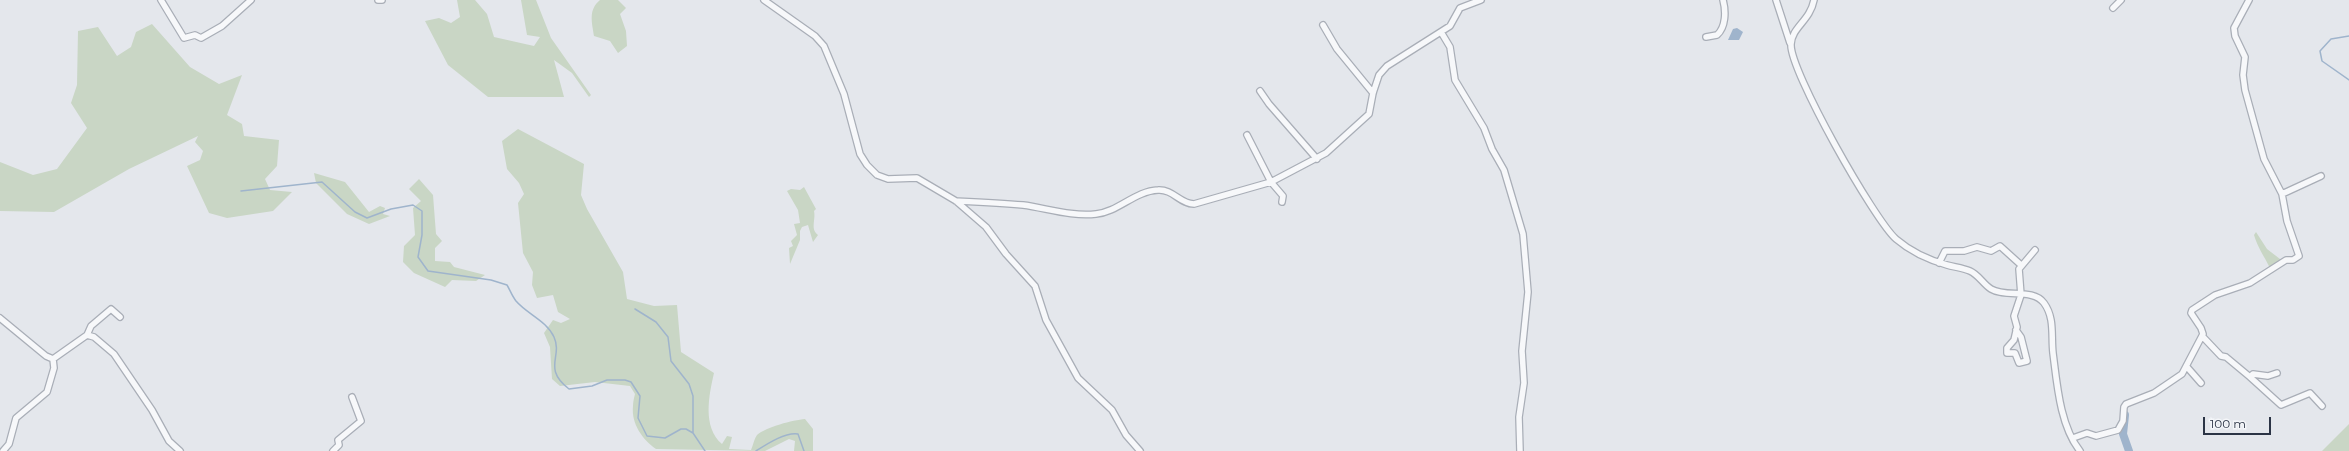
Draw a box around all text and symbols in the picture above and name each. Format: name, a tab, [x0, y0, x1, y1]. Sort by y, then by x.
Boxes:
scale bar	[2205, 409, 2273, 435]
text: 100 m	[2210, 416, 2246, 431]

